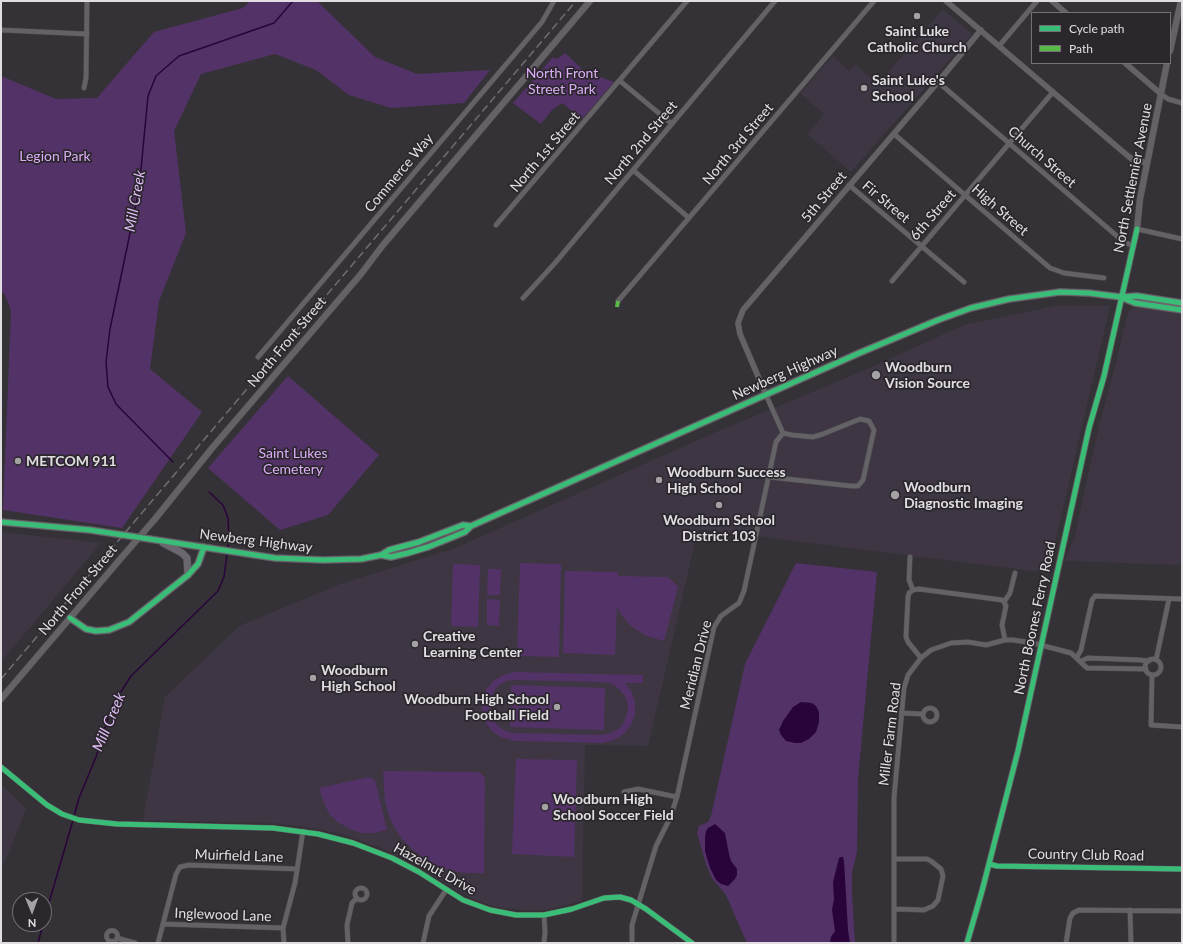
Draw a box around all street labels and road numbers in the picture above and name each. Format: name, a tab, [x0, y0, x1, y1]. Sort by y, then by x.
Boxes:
street label: North 2nd Street	[601, 98, 681, 188]
street label: North 3rd Street	[699, 100, 777, 188]
street label: North Settlemier Avenue	[1110, 102, 1156, 254]
street label: North 1st Street	[507, 108, 583, 196]
street label: Church Street	[1005, 123, 1079, 191]
street label: Commerce Way	[361, 130, 437, 216]
street label: 5th Street	[798, 168, 850, 226]
street label: Fir Street	[859, 177, 913, 227]
street label: High Street	[968, 181, 1032, 239]
street label: 6th Street	[907, 186, 959, 244]
street label: North Front Street	[244, 293, 330, 391]
street label: Newberg Highway	[730, 342, 840, 404]
street label: Newberg Highway	[199, 526, 313, 556]
street label: North Boones Ferry Road	[1011, 540, 1059, 696]
street label: North Front Street	[35, 541, 121, 639]
street label: Meridian Drive	[677, 619, 715, 711]
street label: Miller Farm Road	[875, 681, 905, 787]
street label: Hazelnut Drive	[391, 839, 479, 899]
street label: Muirfield Lane	[194, 846, 284, 866]
street label: Country Club Road	[1028, 846, 1144, 864]
street label: Inglewood Lane	[174, 905, 272, 925]

